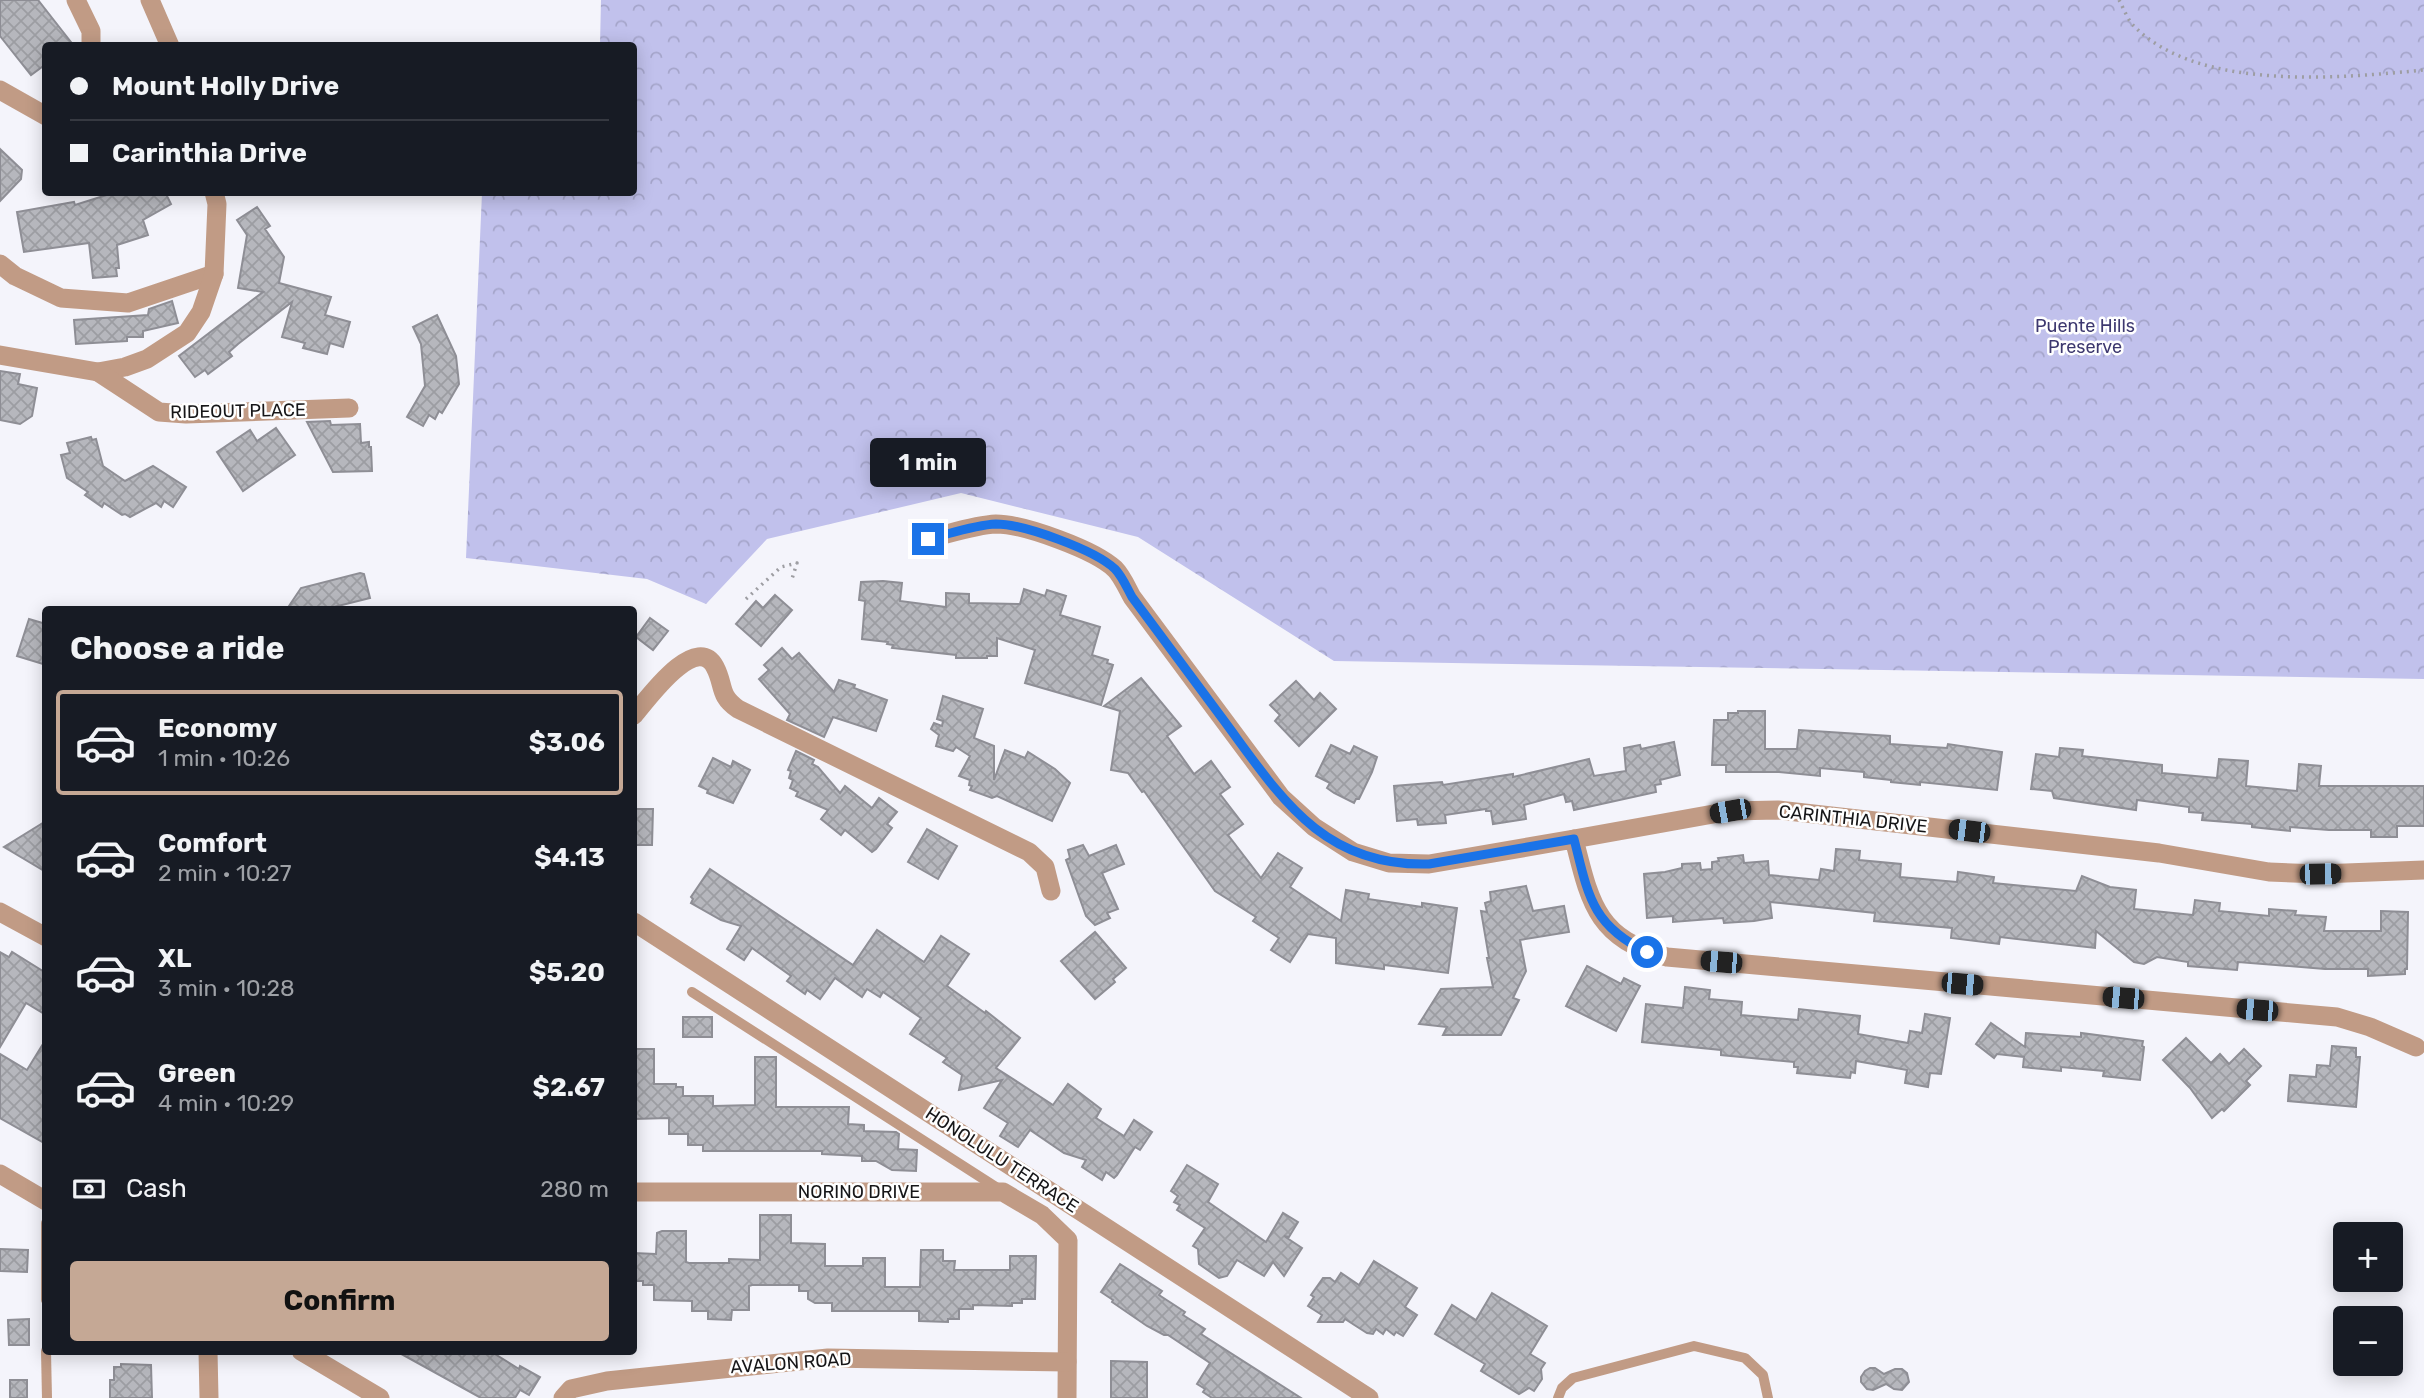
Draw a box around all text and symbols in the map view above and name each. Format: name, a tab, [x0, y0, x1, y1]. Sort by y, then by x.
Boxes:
text: Mount Holly Drive	[112, 71, 339, 102]
text: Carinthia Drive	[112, 138, 307, 169]
park label: Puente Hills Preserve	[2035, 315, 2135, 358]
street label: RIDEOUT PLACE	[170, 399, 306, 423]
callout: 1 min	[870, 438, 986, 486]
text: 1 min	[899, 448, 957, 476]
route end	[912, 523, 944, 555]
text: Choose a ride	[70, 629, 284, 667]
icon: car	[74, 711, 137, 774]
text: Economy	[158, 713, 277, 744]
text: $3.06	[529, 727, 605, 758]
text: 1 min · 10:26	[158, 744, 290, 772]
car	[1708, 797, 1753, 825]
street label: CARINTHIA DRIVE	[1778, 800, 1928, 838]
car	[1947, 818, 1992, 844]
icon: car	[74, 826, 137, 889]
text: Comfort	[158, 828, 267, 859]
text: $4.13	[534, 842, 605, 873]
text: 2 min · 10:27	[158, 859, 292, 887]
car	[2299, 863, 2342, 885]
route start	[1631, 936, 1663, 968]
icon: car	[74, 941, 137, 1004]
text: XL	[158, 943, 191, 974]
car	[1700, 950, 1743, 974]
text: $5.20	[529, 957, 605, 988]
car	[1941, 972, 1984, 996]
text: 3 min · 10:28	[158, 974, 295, 1002]
car	[2102, 986, 2145, 1010]
car	[2236, 998, 2279, 1022]
icon: car	[74, 1056, 137, 1119]
text: Green	[158, 1058, 236, 1089]
text: $2.67	[533, 1072, 605, 1103]
text: 4 min · 10:29	[158, 1089, 294, 1117]
street label: HONOLULU TERRACE	[921, 1102, 1083, 1218]
icon: cash	[70, 1170, 108, 1208]
text: Cash	[126, 1173, 187, 1204]
text: 280 m	[540, 1175, 609, 1203]
street label: NORINO DRIVE	[798, 1181, 920, 1203]
map controls	[2333, 1222, 2403, 1376]
button: +	[2333, 1222, 2403, 1292]
button: Confirm	[70, 1261, 609, 1341]
button: −	[2333, 1306, 2403, 1376]
street label: AVALON ROAD	[730, 1348, 852, 1378]

